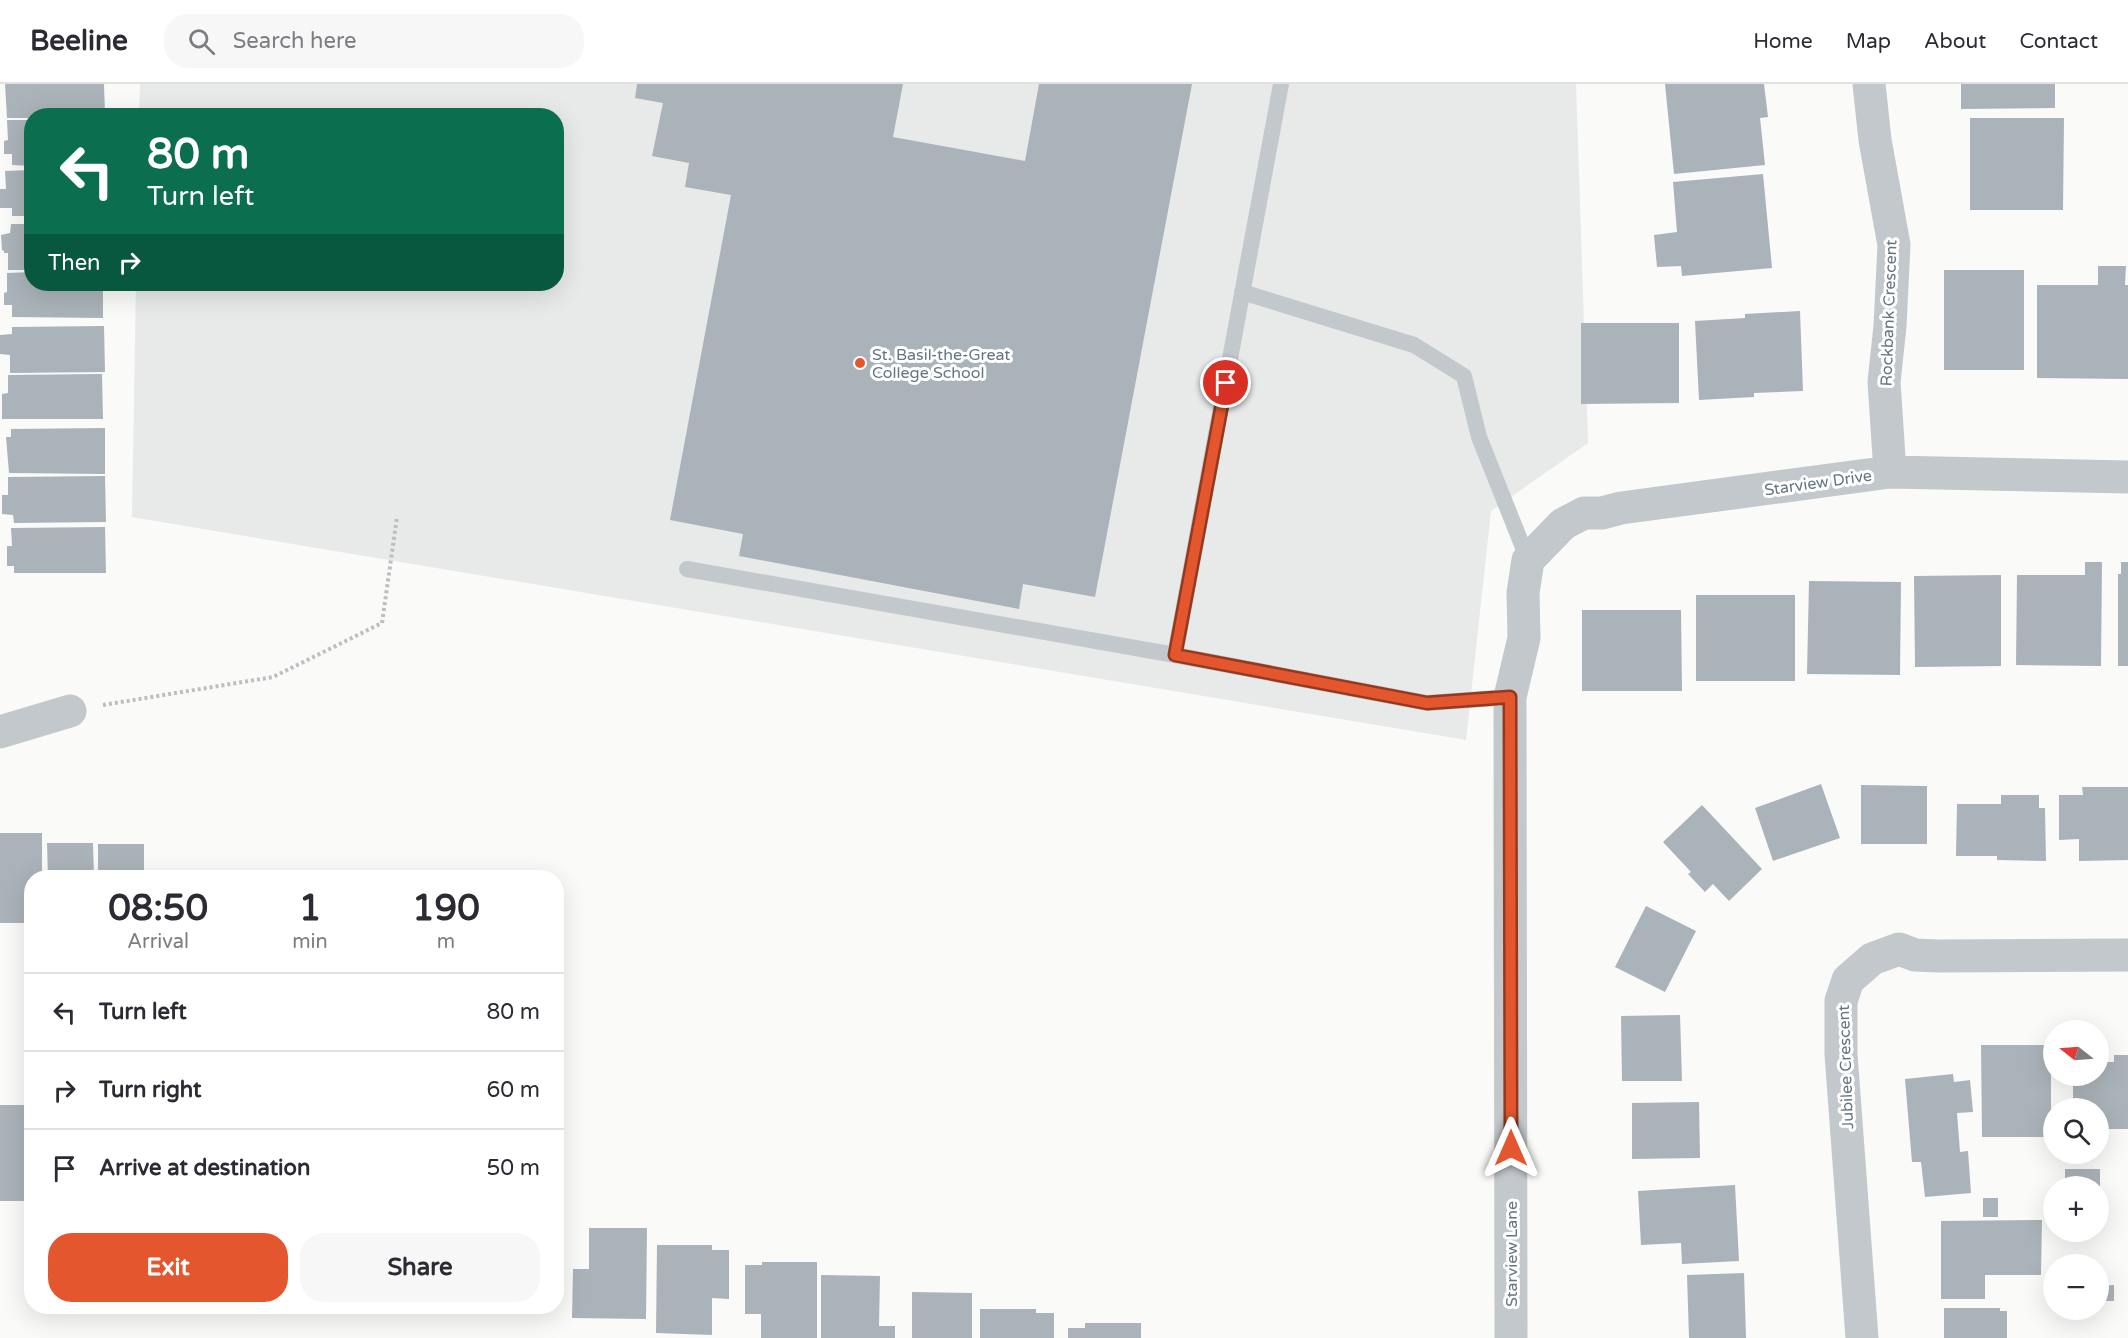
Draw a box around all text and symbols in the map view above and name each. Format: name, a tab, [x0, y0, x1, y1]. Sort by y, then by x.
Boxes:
search box	[164, 14, 584, 68]
text: Beeline	[30, 24, 128, 58]
icon: search	[185, 25, 218, 58]
text: Search here	[233, 28, 357, 54]
text: Home	[1753, 29, 1813, 54]
text: Map	[1846, 29, 1891, 54]
text: About	[1924, 29, 1986, 54]
text: Contact	[2019, 29, 2098, 54]
text: 80 m	[147, 129, 249, 180]
icon: left	[48, 132, 126, 210]
text: Turn left	[147, 180, 254, 213]
street label: Rockbank Crescent	[1876, 239, 1902, 387]
icon: right	[113, 246, 146, 279]
text: Then	[48, 250, 101, 276]
place label: St. Basil-the-Great College School	[872, 345, 1010, 383]
marker: St. Basil-the-Great College School	[853, 356, 867, 370]
pin	[1200, 357, 1251, 408]
icon: arrive	[1209, 366, 1242, 399]
street label: Starview Drive	[1763, 466, 1873, 500]
text: 08:50	[108, 887, 208, 930]
text: 1	[299, 887, 321, 930]
text: 190	[412, 887, 480, 930]
text: Arrival	[127, 930, 189, 954]
text: min	[292, 930, 328, 954]
text: m	[437, 930, 455, 954]
icon: left	[48, 996, 81, 1029]
text: Turn left	[99, 999, 187, 1025]
text: 80 m	[486, 999, 540, 1025]
street label: Jubilee Crescent	[1834, 1004, 1858, 1129]
north arrow	[2043, 1020, 2109, 1086]
map controls	[2043, 1020, 2109, 1320]
icon: right	[48, 1074, 81, 1107]
text: Turn right	[99, 1077, 201, 1103]
text: 60 m	[486, 1077, 540, 1103]
button: search	[2043, 1098, 2109, 1164]
position arrow	[1479, 1116, 1543, 1180]
icon: arrive	[48, 1152, 81, 1185]
text: Arrive at destination	[99, 1155, 310, 1181]
text: 50 m	[486, 1155, 540, 1181]
button: +	[2043, 1176, 2109, 1242]
street label: Starview Lane	[1502, 1201, 1522, 1307]
button: Exit	[48, 1233, 288, 1302]
button: Share	[300, 1233, 540, 1302]
button: −	[2043, 1254, 2109, 1320]

